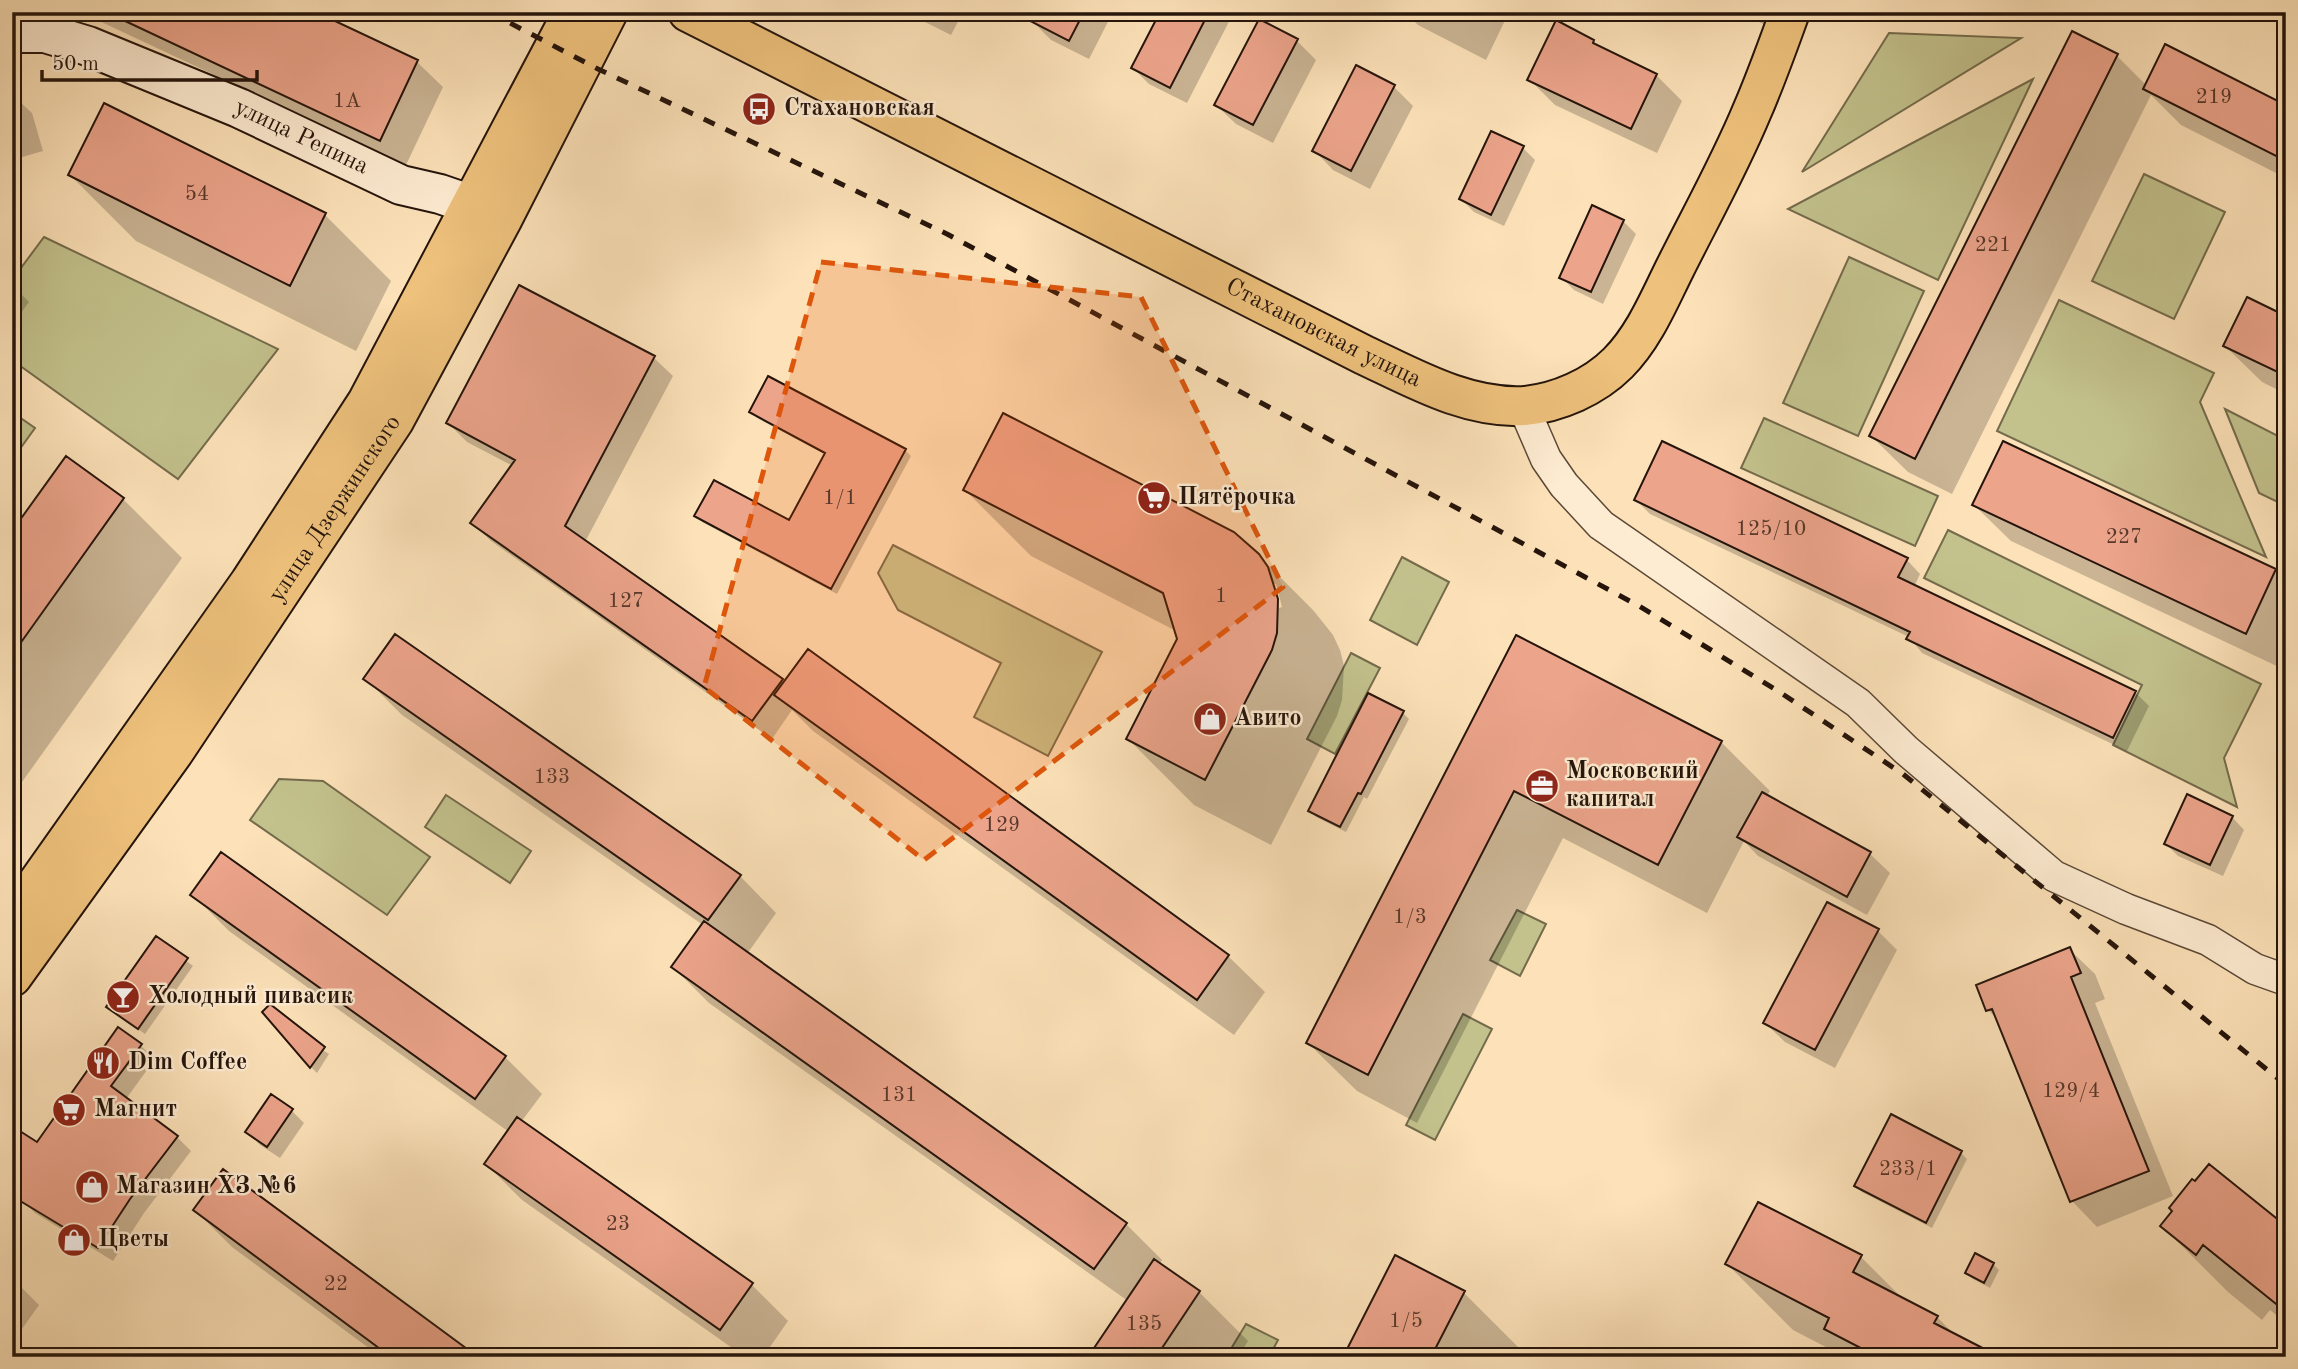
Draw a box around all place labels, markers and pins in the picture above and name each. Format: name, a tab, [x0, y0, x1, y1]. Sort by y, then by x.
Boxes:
bus stop icon: Стахановская	[740, 90, 778, 128]
place label: Стахановская	[784, 97, 935, 121]
supermarket icon: Пятёрочка	[1135, 479, 1173, 517]
place label: Пятёрочка	[1178, 486, 1296, 510]
shop icon: Авито	[1191, 700, 1229, 738]
place label: Авито	[1234, 707, 1302, 731]
place label: Московский капитал	[1566, 760, 1699, 812]
office icon: Московский капитал	[1523, 767, 1561, 805]
bar icon: Холодный пивасик	[104, 978, 142, 1016]
place label: Холодный пивасик	[148, 985, 353, 1009]
restaurant icon: Dim Coffee	[84, 1044, 122, 1082]
place label: Dim Coffee	[128, 1051, 247, 1075]
supermarket icon: Магнит	[50, 1091, 88, 1129]
place label: Магнит	[94, 1098, 177, 1122]
shop icon: Магазин ХЗ №6	[73, 1168, 111, 1206]
place label: Магазин ХЗ №6	[116, 1175, 296, 1199]
shop icon: Цветы	[55, 1221, 93, 1259]
place label: Цветы	[98, 1228, 169, 1252]

